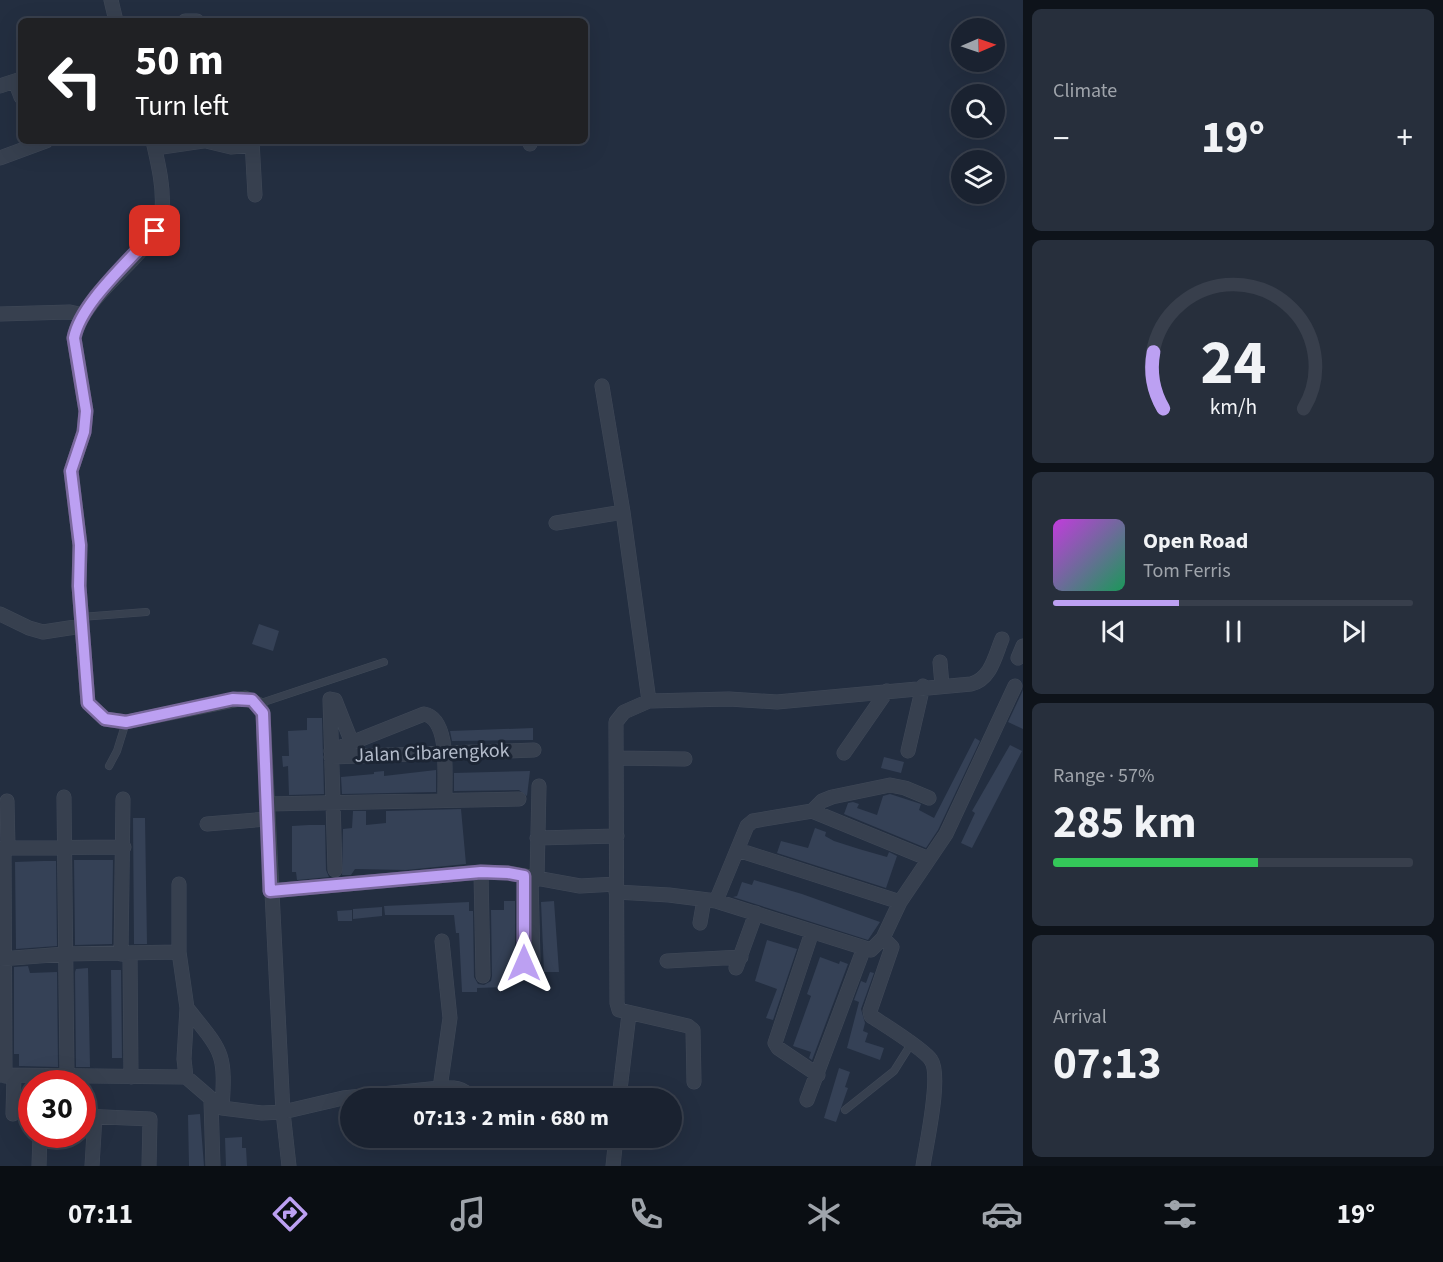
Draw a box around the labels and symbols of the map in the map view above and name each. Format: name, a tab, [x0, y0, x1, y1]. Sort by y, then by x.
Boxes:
north arrow	[951, 18, 1005, 72]
pin	[129, 205, 180, 256]
street label: Jalan Cibarengkok	[354, 736, 510, 770]
position arrow	[492, 931, 556, 995]
speed limit sign: 30	[18, 1070, 96, 1148]

